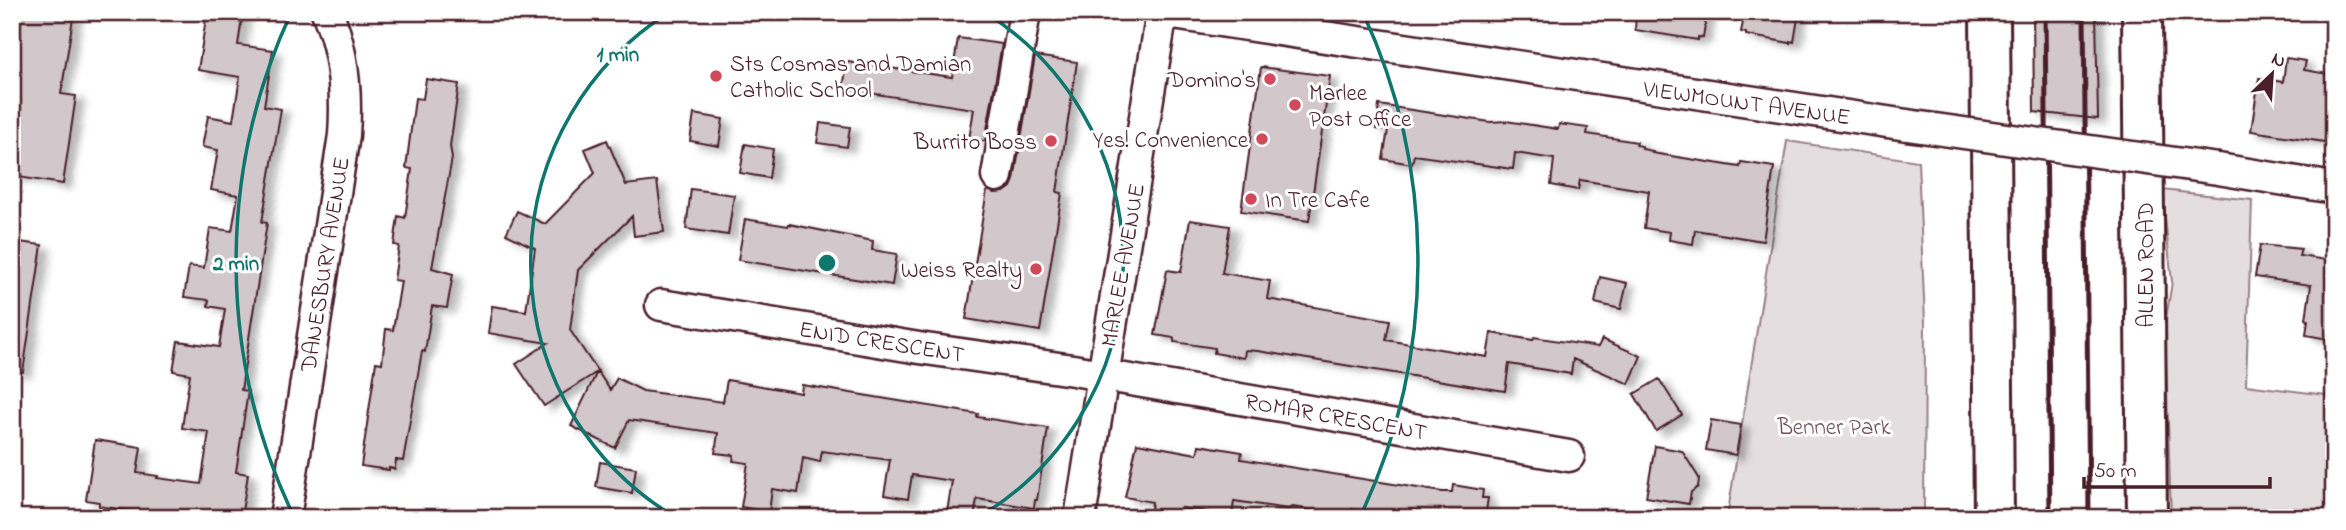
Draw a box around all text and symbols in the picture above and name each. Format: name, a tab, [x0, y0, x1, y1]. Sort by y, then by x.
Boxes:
north arrow	[2238, 38, 2308, 108]
text: 1 min	[597, 41, 639, 71]
text: N	[2267, 46, 2290, 76]
place label: Sts Cosmas and Damian Catholic School	[730, 49, 971, 108]
place label: Domino's	[1167, 65, 1256, 98]
marker: Sts Cosmas and Damian Catholic School	[708, 68, 724, 84]
marker: Domino's	[1262, 71, 1278, 87]
street label: VIEWMOUNT AVENUE	[1640, 73, 1852, 135]
place label: Marlee Post Office	[1309, 78, 1412, 137]
marker: Marlee Post Office	[1287, 97, 1303, 113]
place label: Yes! Convenience	[1093, 125, 1249, 158]
place label: Burrito Boss	[913, 127, 1037, 160]
marker: Yes! Convenience	[1254, 131, 1270, 147]
marker: Burrito Boss	[1043, 133, 1059, 149]
street label: DANESBURY AVENUE	[293, 155, 360, 375]
street label: MARLEE AVENUE	[1094, 181, 1155, 350]
place label: In Tre Cafe	[1265, 185, 1371, 218]
marker: In Tre Cafe	[1243, 191, 1259, 207]
street label: ALLEN ROAD	[2131, 202, 2164, 328]
text: 2 min	[212, 250, 259, 280]
centre of rings	[815, 251, 839, 275]
place label: Weiss Realty	[901, 255, 1022, 290]
marker: Weiss Realty	[1028, 261, 1044, 277]
street label: ENID CRESCENT	[797, 314, 967, 373]
street label: ROMAR CRESCENT	[1242, 386, 1429, 451]
park label: Benner Park	[1776, 412, 1892, 445]
scale bar	[2084, 446, 2269, 490]
text: 50 m	[2094, 457, 2137, 487]

